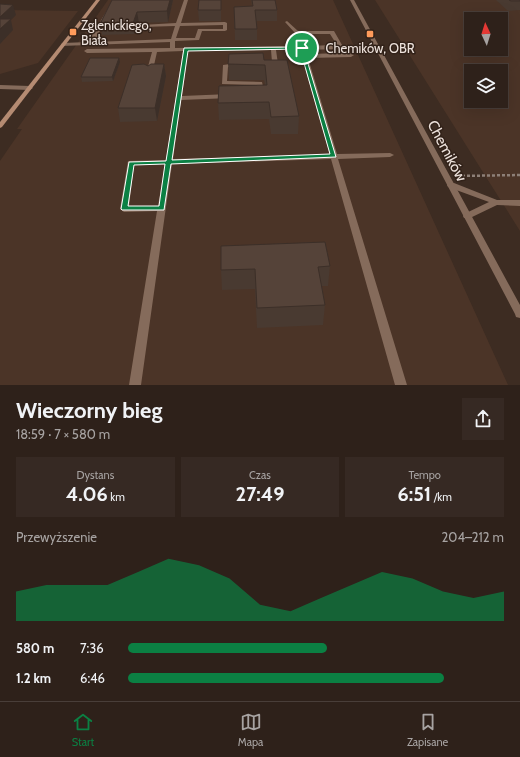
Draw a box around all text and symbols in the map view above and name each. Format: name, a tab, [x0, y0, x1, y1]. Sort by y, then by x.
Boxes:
north arrow	[464, 12, 508, 56]
map controls	[464, 12, 508, 108]
place label: Zglenickiego, Biała	[81, 17, 152, 48]
marker: Zglenickiego, Biała	[68, 27, 78, 37]
marker: Chemików, OBR	[365, 29, 375, 39]
pin	[285, 31, 319, 65]
icon: arrive	[291, 37, 313, 59]
place label: Chemików, OBR	[326, 40, 415, 56]
button: layers	[464, 64, 508, 108]
street label: Chemików	[423, 117, 471, 185]
text: Wieczorny bieg	[16, 397, 162, 424]
button: share	[462, 398, 504, 440]
text: 18:59 · 7 × 580 m	[16, 426, 110, 442]
text: Dystans	[76, 468, 114, 482]
text: Czas	[249, 468, 271, 482]
text: Tempo	[408, 468, 441, 482]
text: 4.06	[66, 482, 108, 506]
text: 27:49	[236, 482, 284, 506]
text: 6:51	[397, 482, 431, 506]
text: km	[108, 490, 125, 504]
text: /km	[431, 490, 452, 504]
text: Przewyższenie	[16, 529, 97, 545]
text: 204–212 m	[442, 529, 504, 545]
text: 580 m	[16, 640, 54, 656]
text: 7:36	[80, 640, 104, 656]
text: 1.2 km	[16, 670, 51, 686]
text: 6:46	[80, 670, 105, 686]
tab: Start	[72, 711, 94, 749]
tab: Mapa	[238, 711, 263, 749]
tab: Zapisane	[407, 711, 448, 749]

